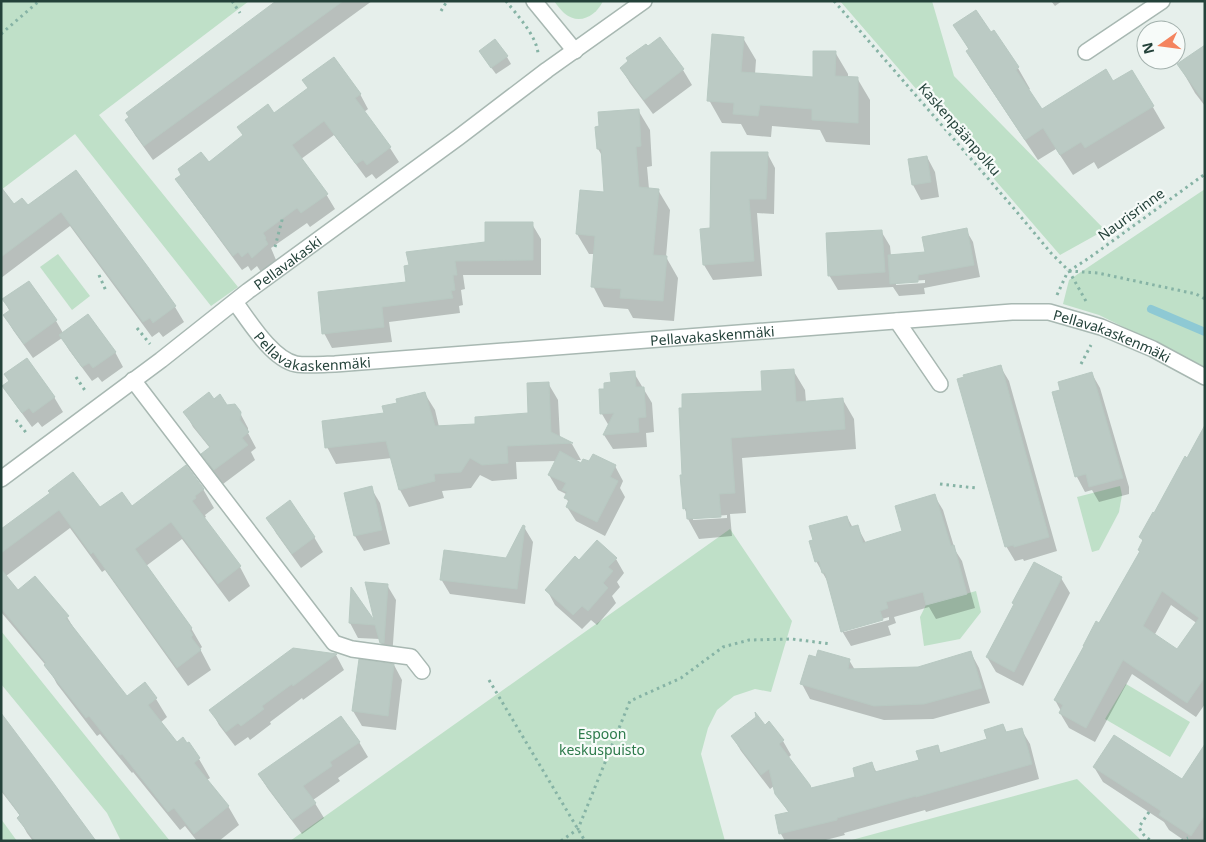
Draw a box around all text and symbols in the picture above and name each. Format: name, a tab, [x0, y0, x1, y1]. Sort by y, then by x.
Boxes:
north arrow	[1136, 20, 1186, 70]
text: N	[1137, 40, 1158, 56]
street label: Kaskenpäänpolku	[914, 79, 1006, 179]
street label: Naurisrinne	[1094, 183, 1168, 245]
street label: Pellavakaski	[249, 231, 325, 294]
street label: Pellavakaskenmäki	[1051, 304, 1174, 366]
street label: Pellavakaskenmäki	[649, 321, 775, 349]
street label: Pellavakaskenmäki	[250, 327, 371, 374]
park label: Espoon keskuspuisto	[559, 724, 645, 759]

